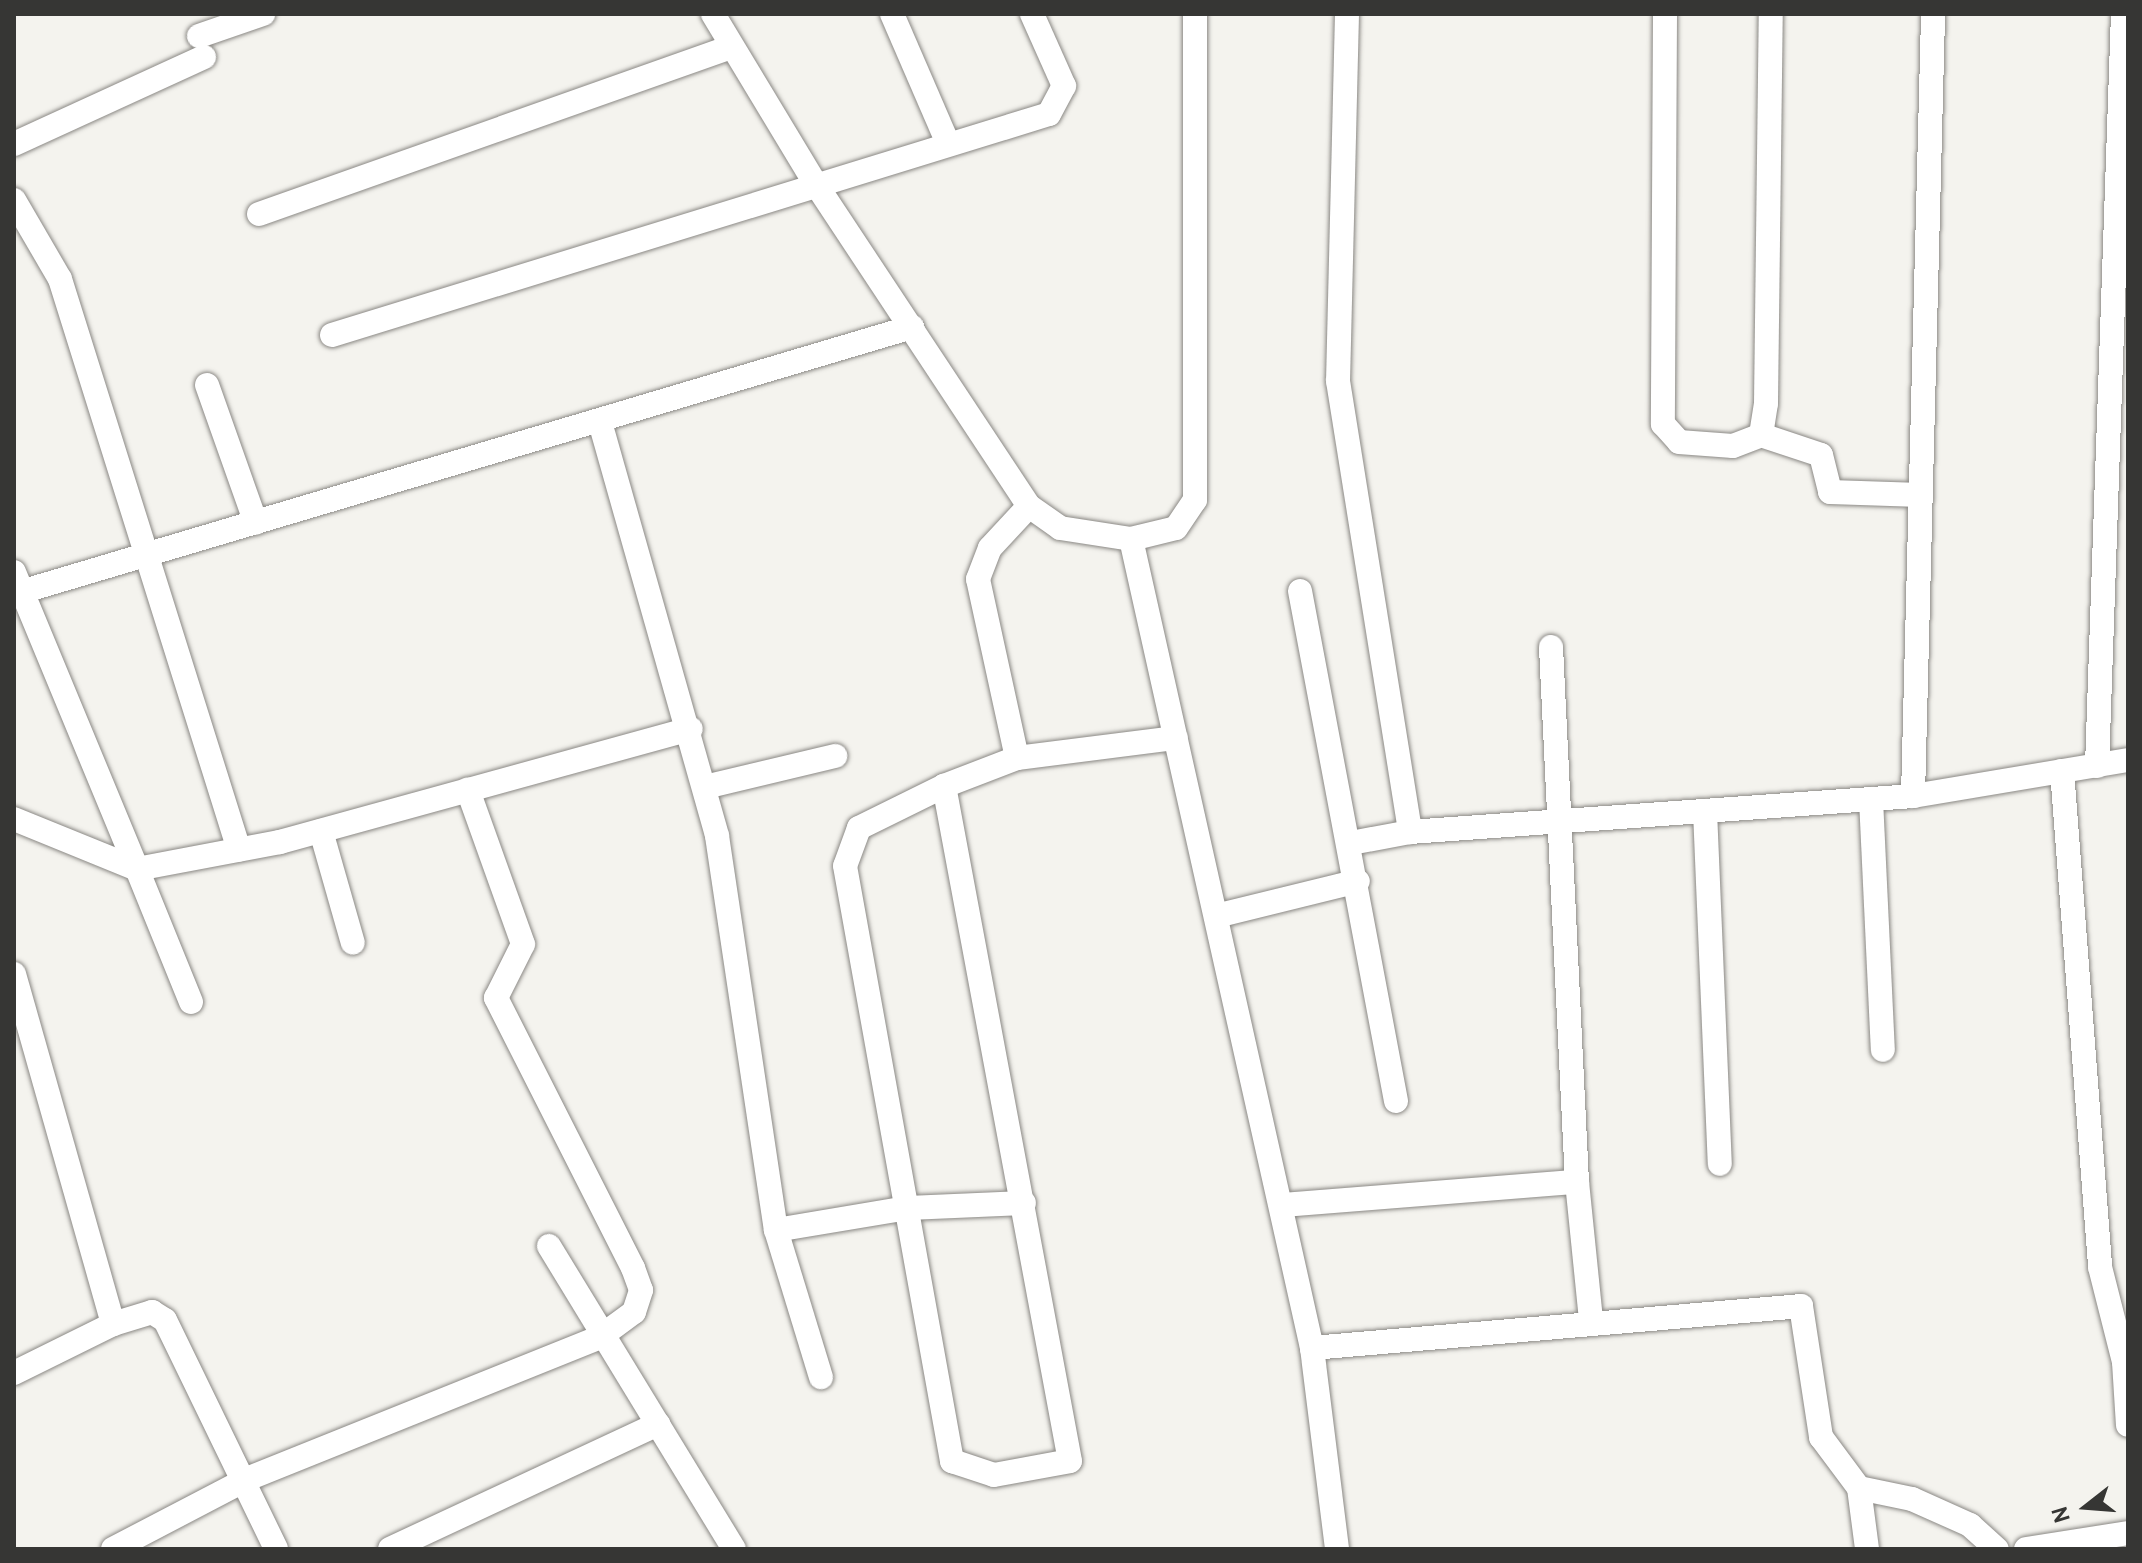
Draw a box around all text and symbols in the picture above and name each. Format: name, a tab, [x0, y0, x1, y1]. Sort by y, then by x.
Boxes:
north arrow	[2046, 1467, 2126, 1547]
text: N	[2047, 1503, 2078, 1526]

